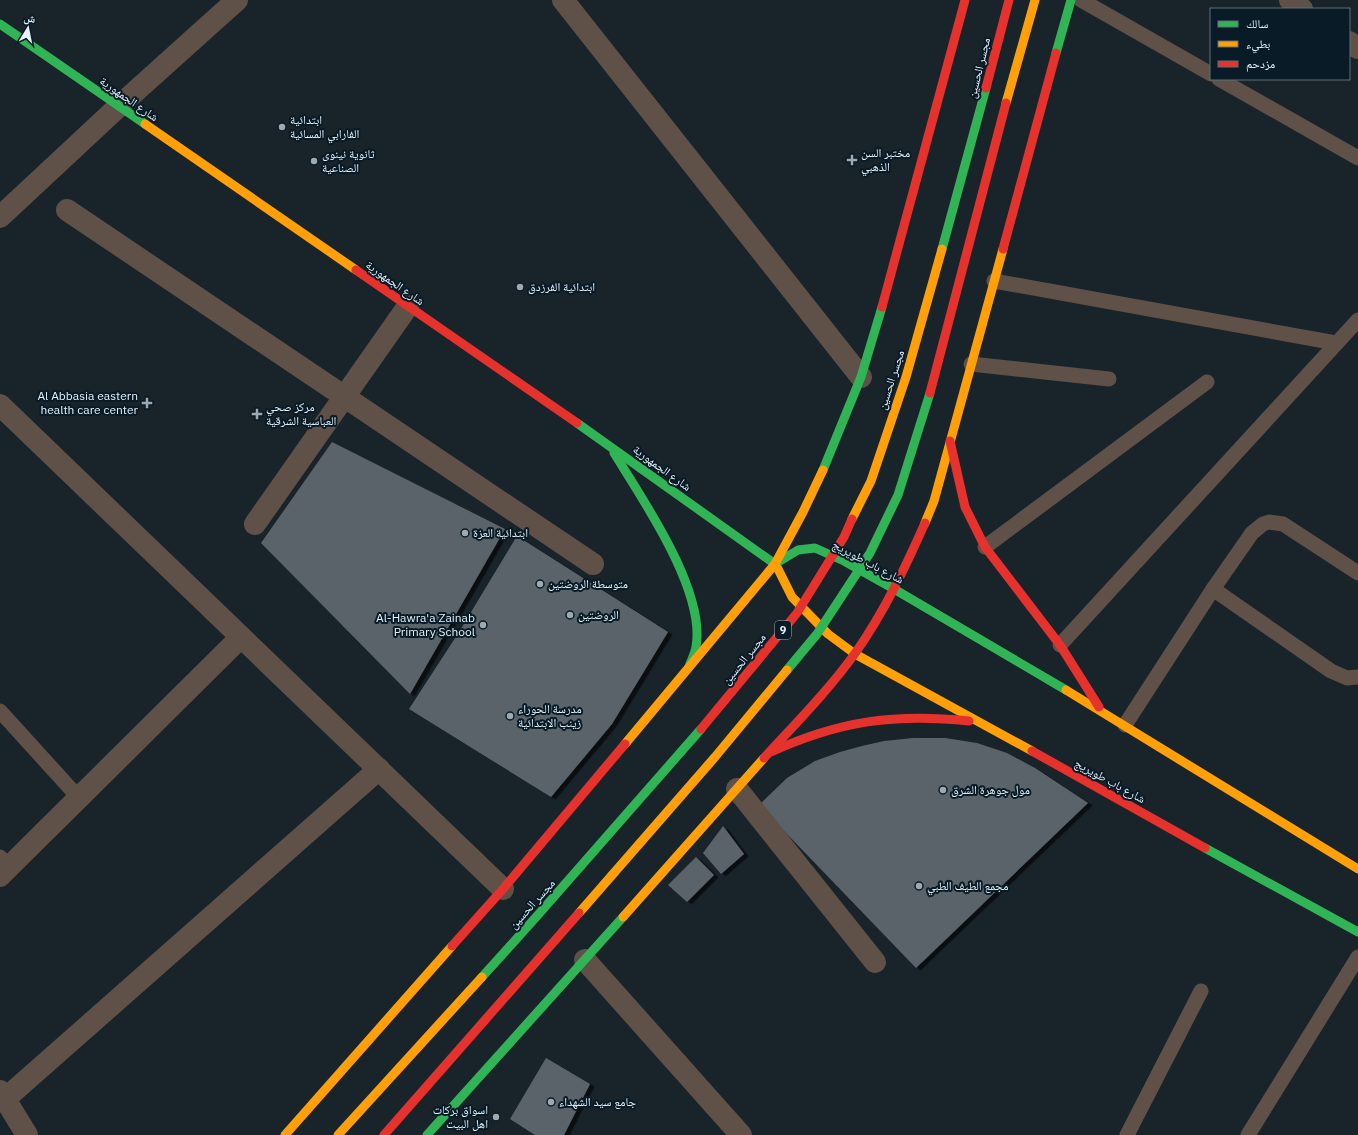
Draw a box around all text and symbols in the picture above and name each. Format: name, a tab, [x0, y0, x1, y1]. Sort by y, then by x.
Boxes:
north arrow	[8, 8, 48, 48]
legend	[1210, 8, 1350, 80]
text: ش	[23, 10, 37, 27]
text: سالك	[1246, 16, 1268, 31]
street label: مجسر الحسين	[964, 36, 993, 100]
text: بطيء	[1246, 36, 1270, 54]
text: مزدحم	[1246, 56, 1275, 72]
street label: شارع الجمهورية	[96, 73, 162, 125]
place label: ابتدائية الفارابي المسائية	[290, 112, 359, 144]
marker: ابتدائية الفارابي المسائية	[277, 122, 287, 132]
place label: مختبر السن الذهبي	[861, 145, 910, 177]
place label: ثانوية نينوى الصناعية	[322, 146, 375, 175]
marker: مختبر السن الذهبي	[846, 154, 858, 166]
marker: ثانوية نينوى الصناعية	[309, 156, 319, 166]
street label: شارع الجمهورية	[362, 257, 428, 309]
place label: ابتدائية الفرزدق	[528, 279, 595, 294]
marker: ابتدائية الفرزدق	[515, 282, 525, 292]
street label: مجسر الحسين	[874, 348, 907, 412]
place label: Al Abbasia eastern health care center	[37, 388, 139, 417]
marker: Al Abbasia eastern health care center	[141, 397, 153, 409]
place label: مركز صحي العباسية الشرقية	[266, 399, 337, 428]
marker: مركز صحي العباسية الشرقية	[251, 408, 263, 420]
street label: شارع الجمهورية	[630, 441, 694, 495]
place label: ابتدائية العزة	[473, 525, 528, 540]
marker: ابتدائية العزة	[460, 528, 470, 538]
street label: شارع باب طويريج	[830, 536, 907, 588]
place label: متوسطة الروضتين	[548, 576, 628, 591]
marker: متوسطة الروضتين	[535, 579, 545, 589]
place label: الروضتين	[578, 607, 619, 622]
place label: Al-Hawra'a Zainab Primary School	[376, 610, 475, 639]
marker: الروضتين	[565, 610, 575, 620]
marker: Al-Hawra'a Zainab Primary School	[478, 620, 488, 630]
road number: 9	[775, 621, 791, 639]
street label: مجسر الحسين	[718, 630, 769, 688]
place label: مدرسة الحوراء زينب الابتدائية	[518, 701, 582, 730]
marker: مدرسة الحوراء زينب الابتدائية	[505, 711, 515, 721]
street label: شارع باب طويريج	[1072, 755, 1148, 807]
place label: مول جوهرة الشرق	[951, 782, 1030, 797]
marker: مول جوهرة الشرق	[938, 785, 948, 795]
street label: مجسر الحسين	[505, 876, 558, 932]
place label: مجمع الطيف الطبي	[927, 878, 1009, 896]
marker: مجمع الطيف الطبي	[914, 881, 924, 891]
place label: جامع سيد الشهداء	[559, 1094, 637, 1109]
marker: جامع سيد الشهداء	[546, 1097, 556, 1107]
place label: اسواق بركات اهل البيت	[433, 1102, 488, 1131]
marker: اسواق بركات اهل البيت	[491, 1112, 501, 1122]

